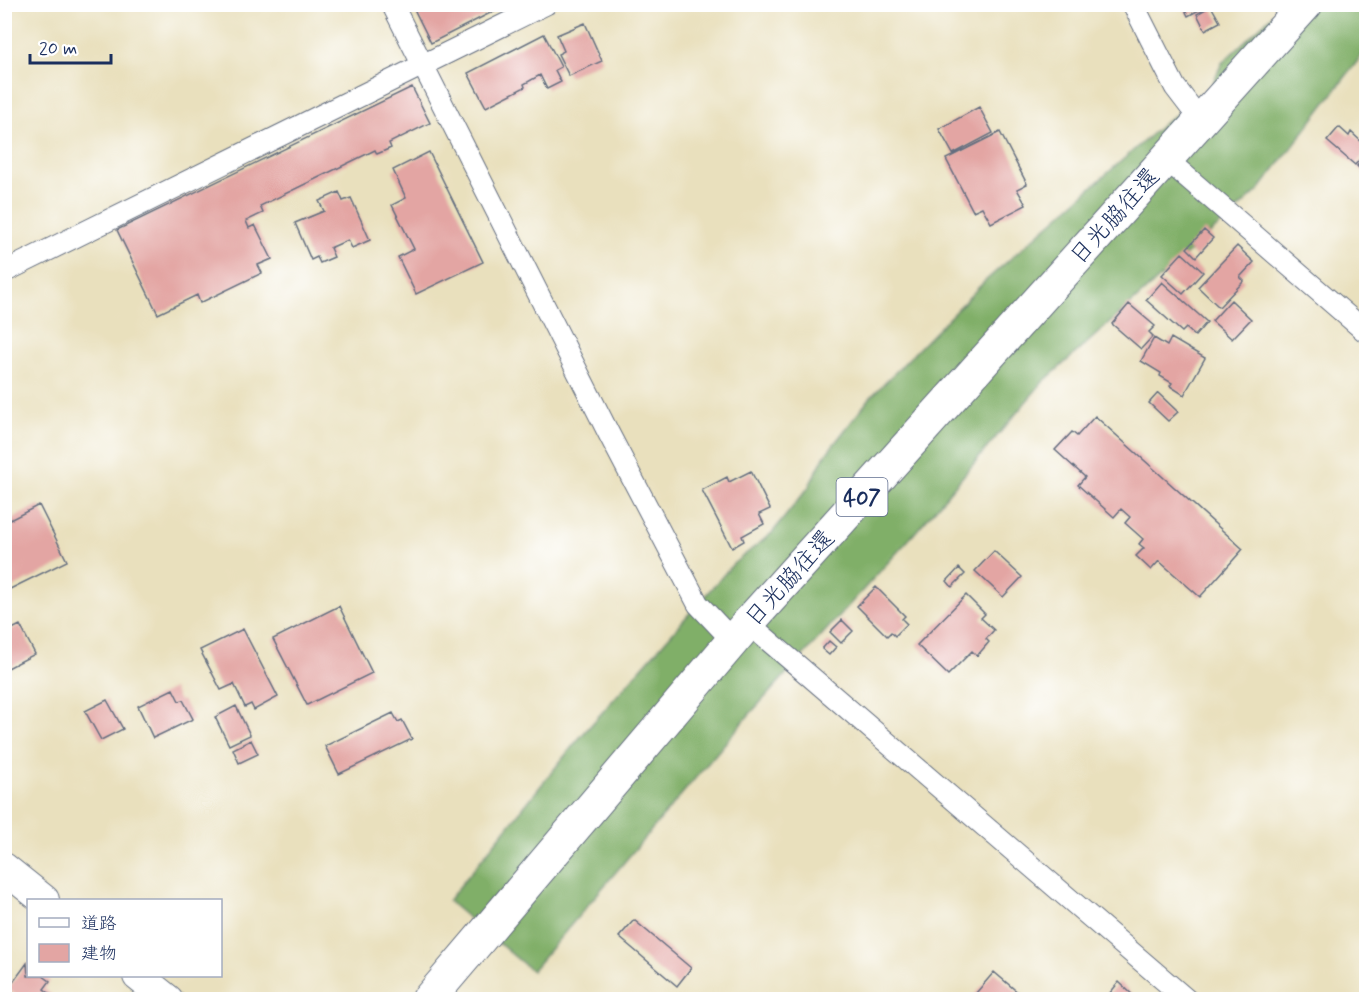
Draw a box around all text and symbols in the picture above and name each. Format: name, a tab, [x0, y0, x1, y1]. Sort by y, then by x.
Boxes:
scale bar	[30, 27, 111, 65]
text: 20 m	[39, 37, 77, 61]
street label: 日光脇往還	[1063, 162, 1167, 272]
road number: 407	[836, 478, 888, 516]
street label: 日光脇往還	[738, 524, 842, 634]
legend	[27, 899, 222, 977]
text: 道路	[81, 912, 117, 936]
text: 建物	[81, 942, 117, 966]

